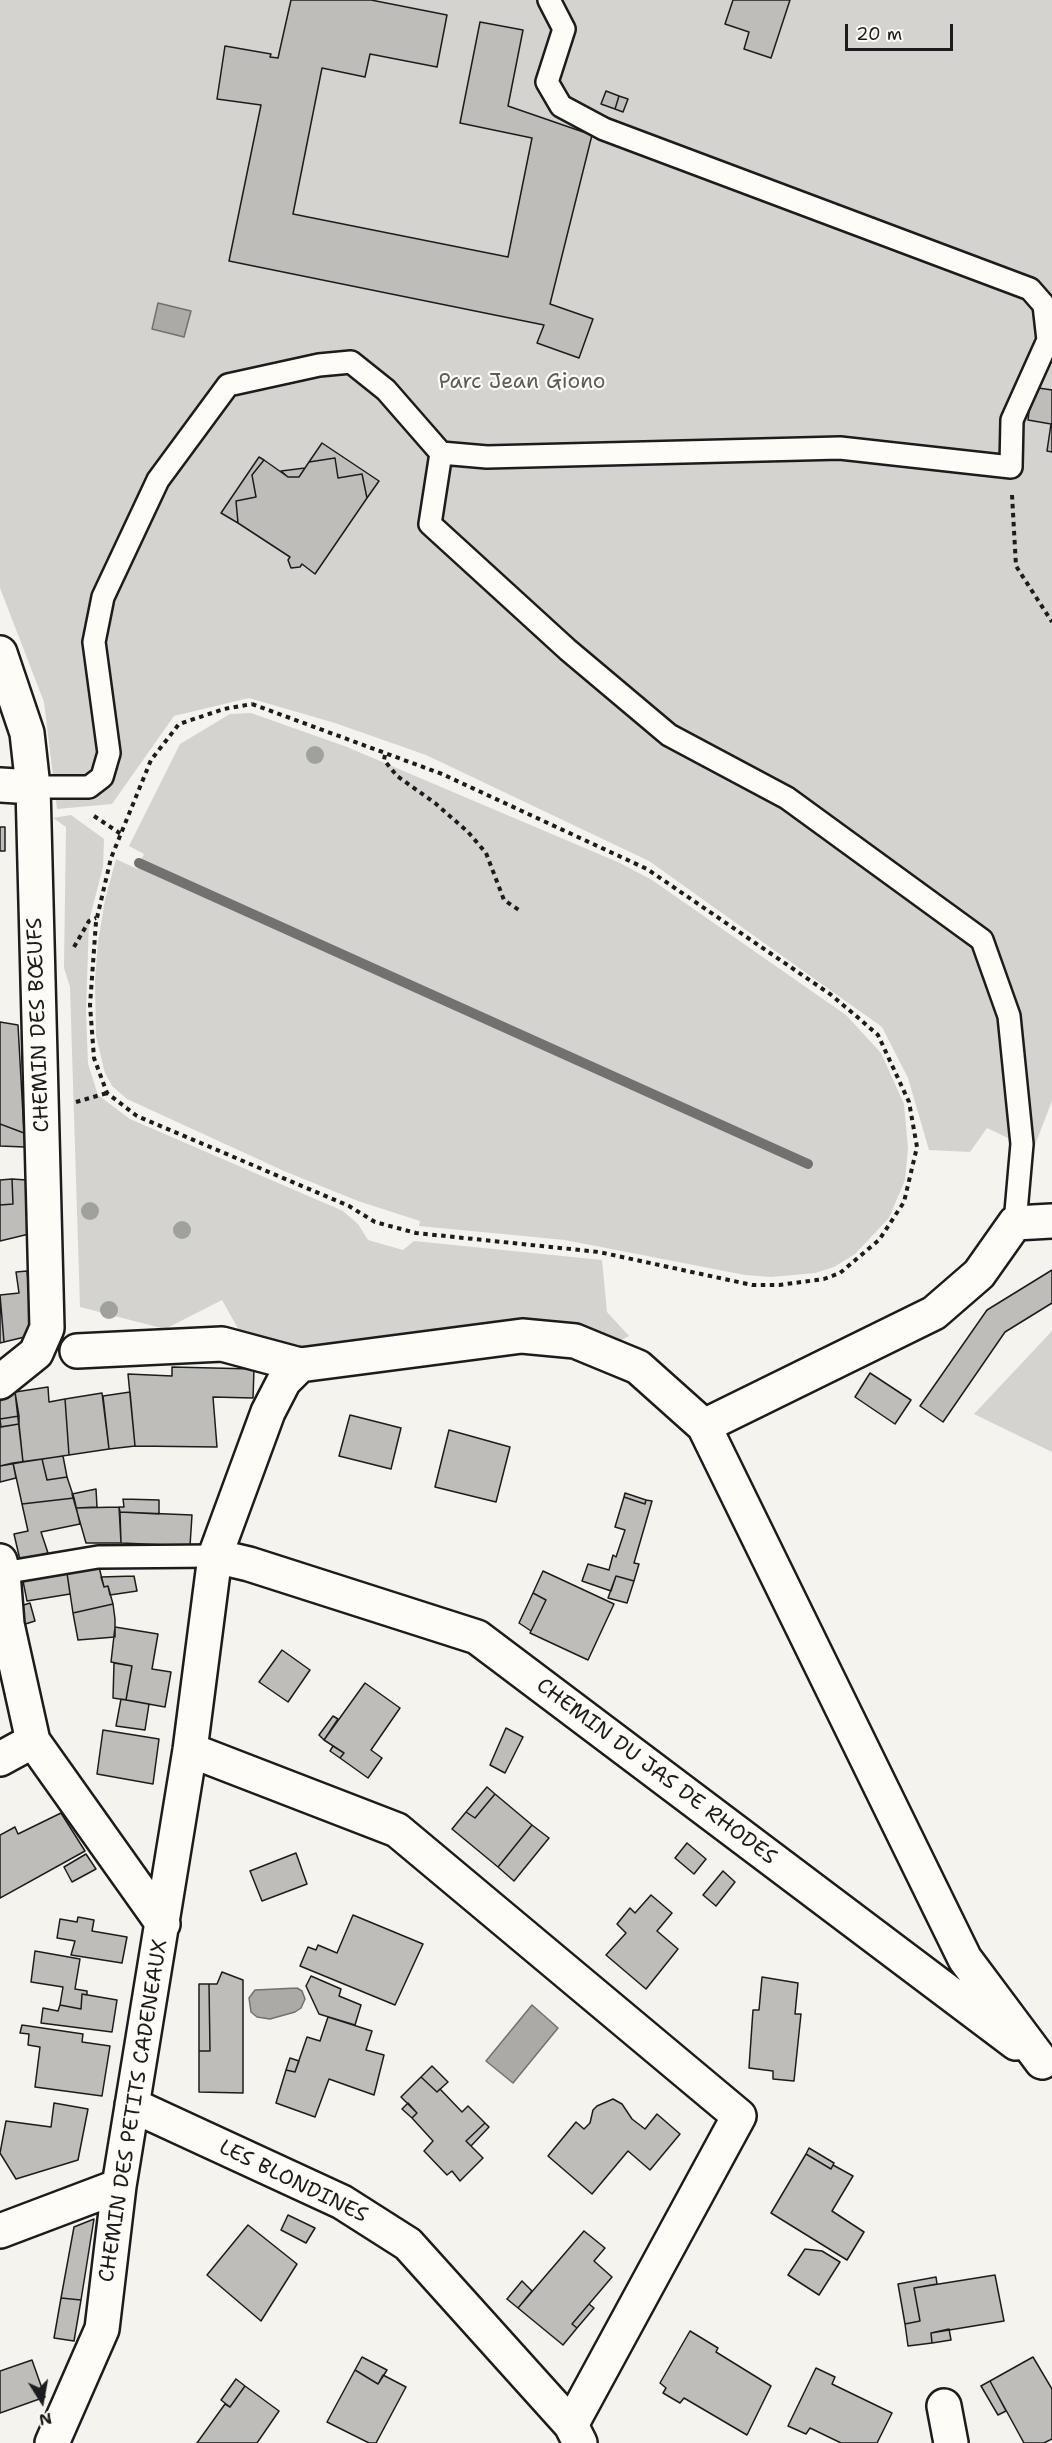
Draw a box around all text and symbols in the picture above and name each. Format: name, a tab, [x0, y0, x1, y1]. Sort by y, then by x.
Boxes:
scale bar	[848, 12, 956, 50]
text: 20 m	[856, 22, 902, 46]
park label: Parc Jean Giono	[438, 370, 606, 396]
street label: CHEMIN DES BŒUFS	[23, 917, 55, 1133]
street label: CHEMIN DU JAS DE RHODES	[531, 1673, 781, 1871]
street label: CHEMIN DES PETITS CADENEAUX	[94, 1938, 174, 2284]
street label: LES BLONDINES	[215, 2135, 371, 2229]
north arrow	[12, 2371, 72, 2431]
text: N	[37, 2408, 54, 2431]

